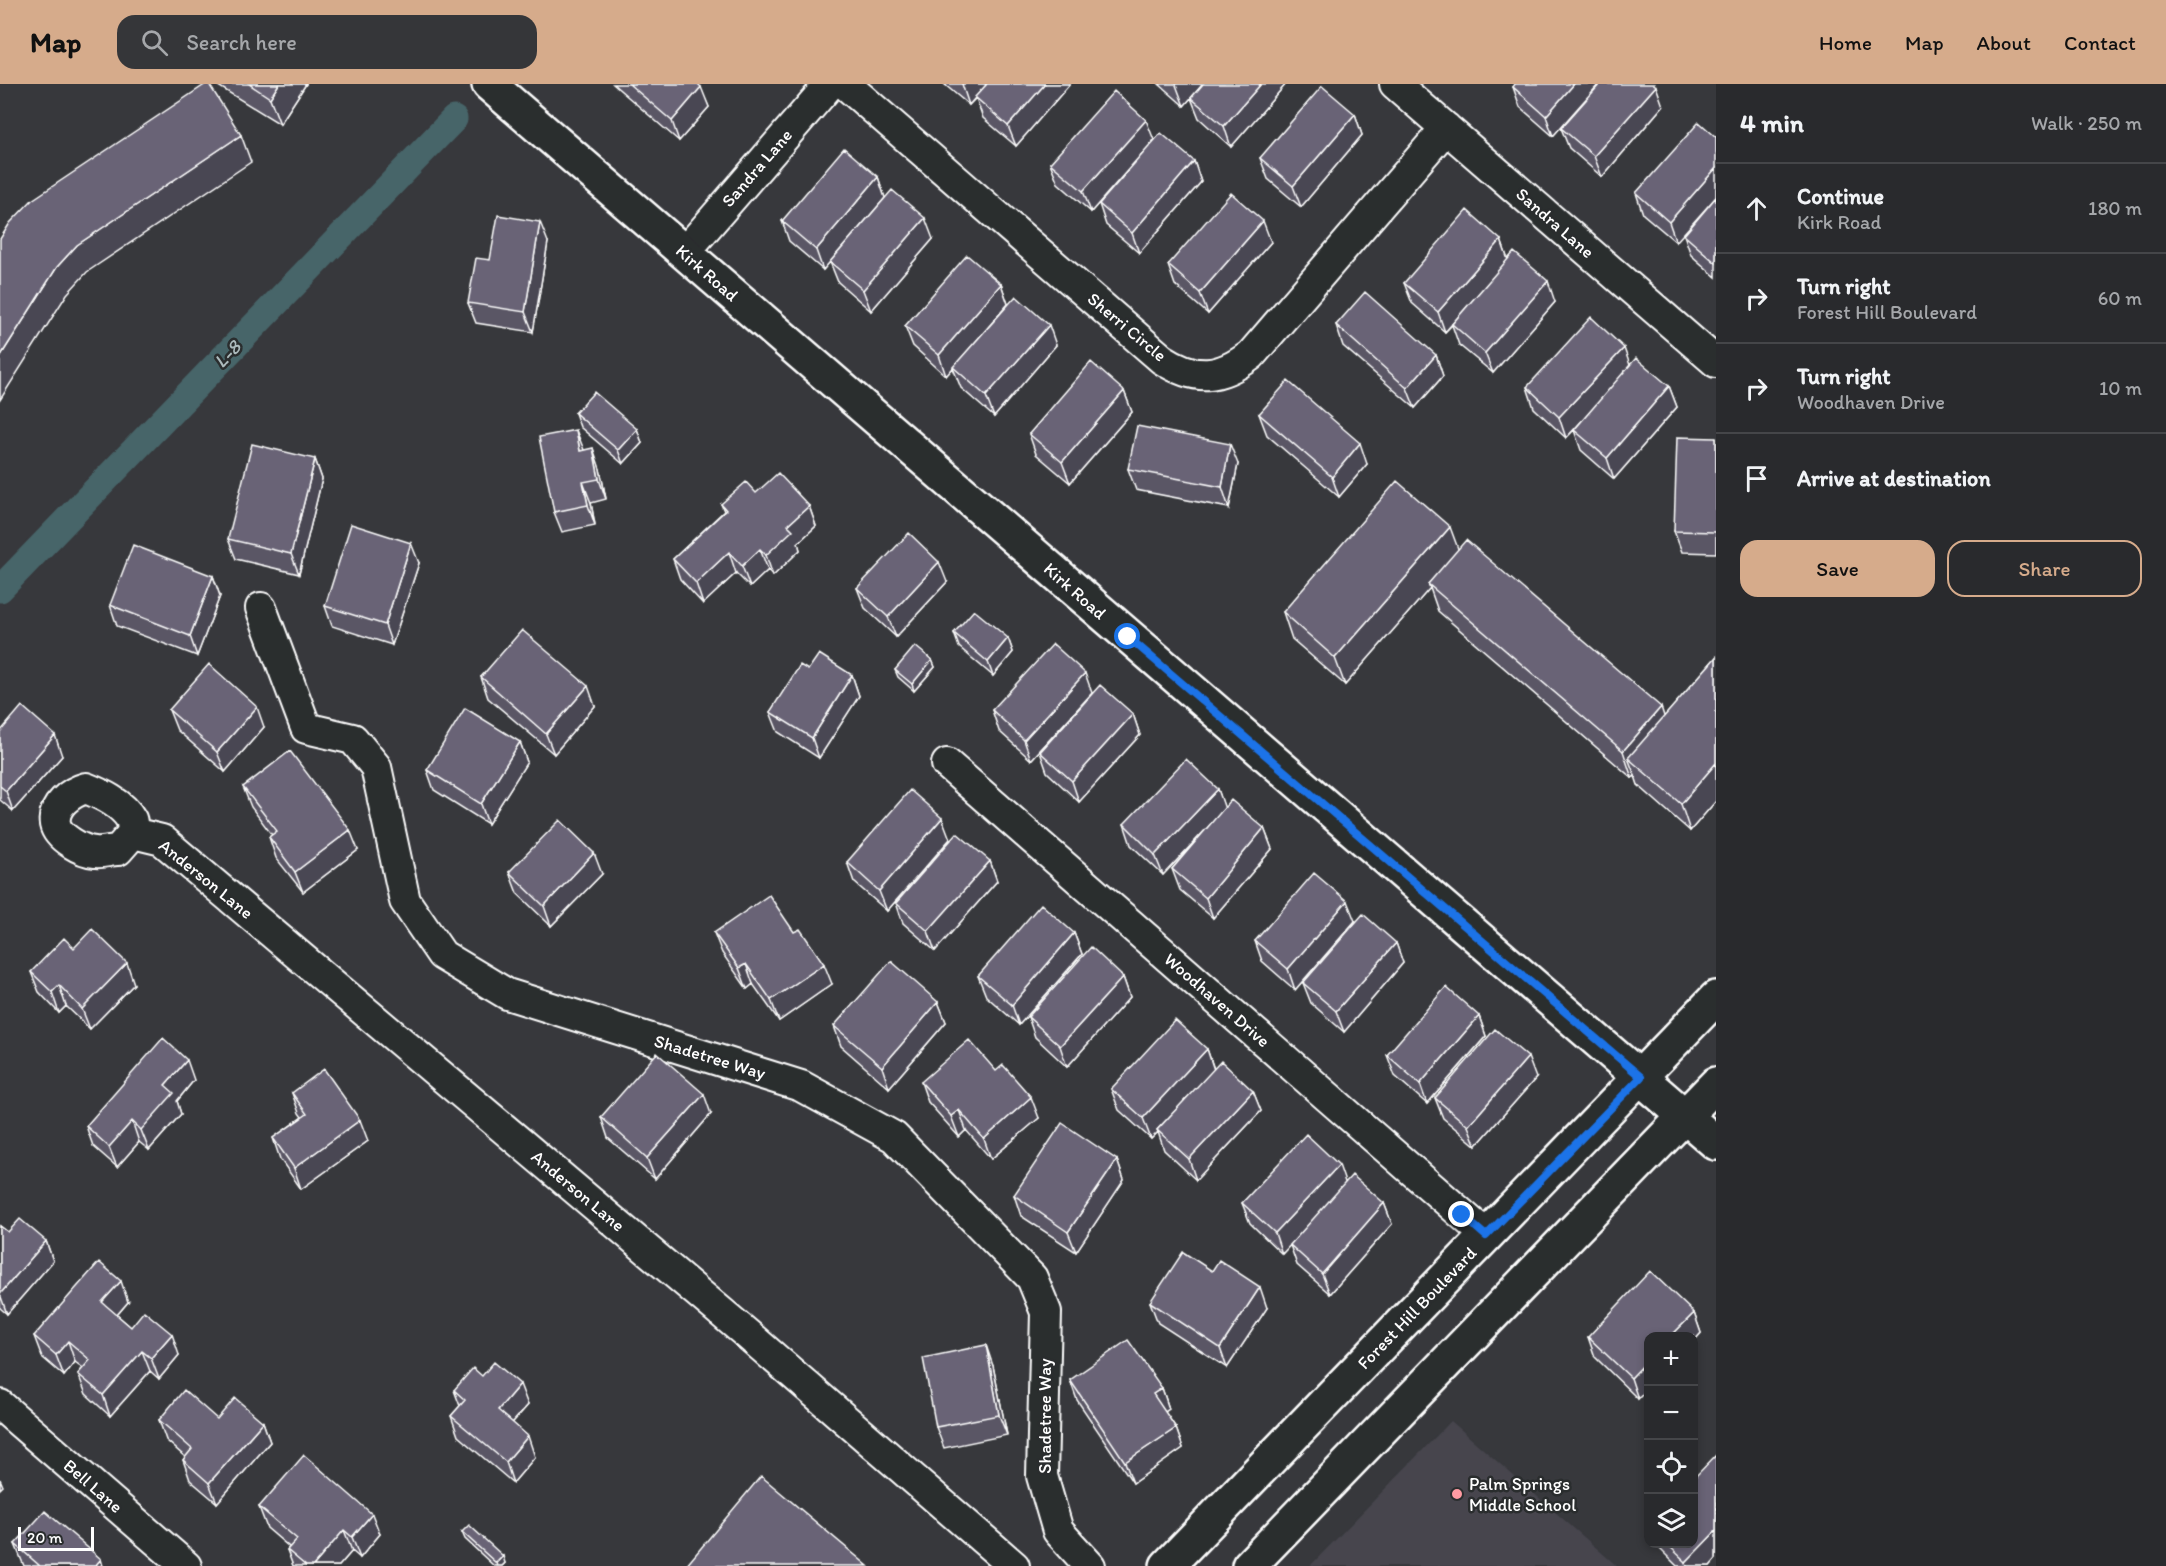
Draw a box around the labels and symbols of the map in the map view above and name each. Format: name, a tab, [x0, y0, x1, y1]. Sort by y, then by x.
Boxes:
street label: Sandra Lane	[717, 124, 797, 212]
street label: Sandra Lane	[1511, 183, 1599, 263]
street label: Kirk Road	[671, 240, 743, 306]
street label: Sherri Circle	[1083, 288, 1171, 366]
water label: L-8	[208, 334, 246, 373]
street label: Kirk Road	[1039, 558, 1111, 624]
route start	[1114, 623, 1140, 649]
street label: Anderson Lane	[154, 834, 258, 924]
street label: Woodhaven Drive	[1160, 948, 1274, 1052]
street label: Shadetree Way	[652, 1030, 769, 1085]
street label: Anderson Lane	[527, 1146, 629, 1236]
route end	[1448, 1201, 1474, 1227]
street label: Forest Hill Boulevard	[1353, 1242, 1481, 1374]
street label: Shadetree Way	[1034, 1358, 1056, 1474]
street label: Bell Lane	[59, 1454, 127, 1518]
place label: Palm Springs Middle School	[1469, 1473, 1576, 1516]
marker: Palm Springs Middle School	[1450, 1487, 1464, 1501]
scale bar	[18, 1524, 94, 1552]

